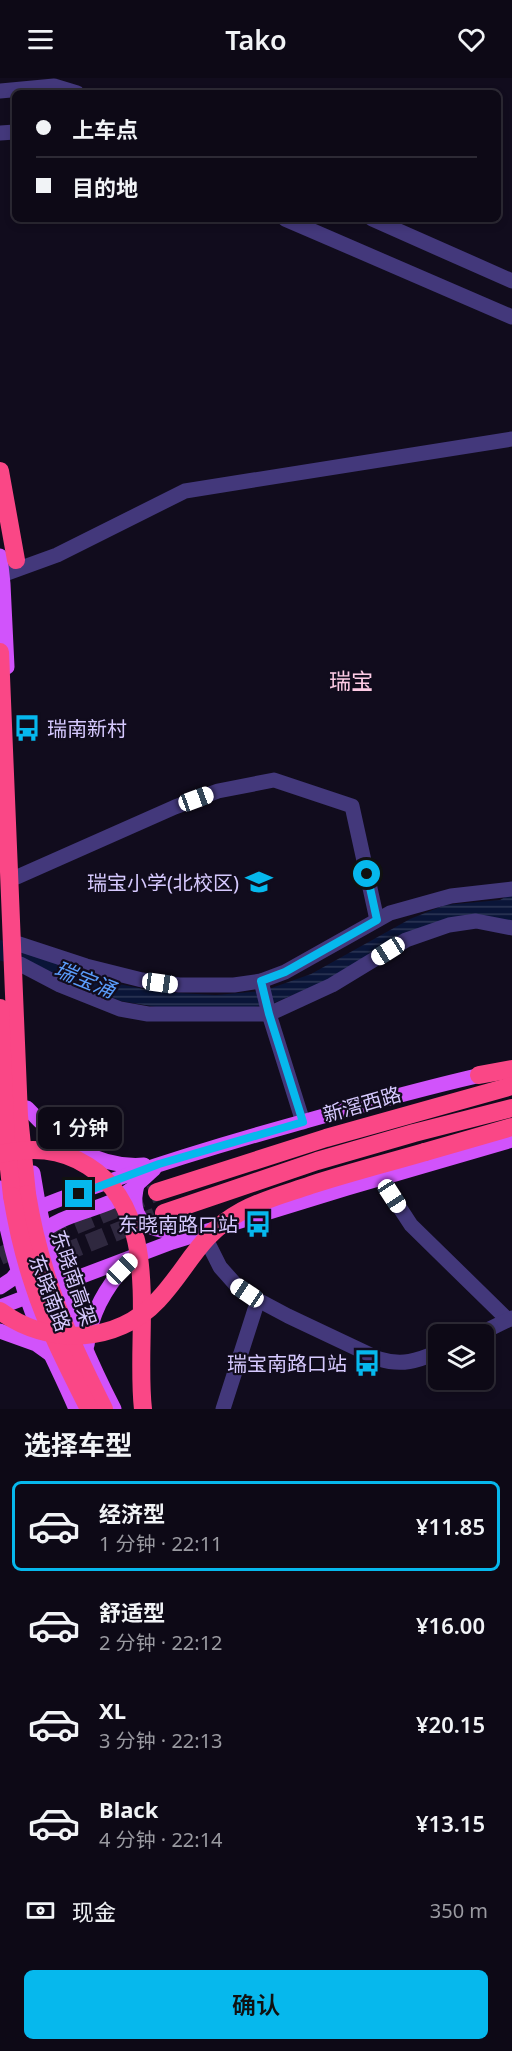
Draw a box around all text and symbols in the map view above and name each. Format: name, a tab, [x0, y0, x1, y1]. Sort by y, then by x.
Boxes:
text: Tako	[225, 21, 287, 58]
icon: menu	[24, 23, 57, 56]
icon: heart	[455, 23, 488, 56]
text: 上车点	[72, 114, 138, 144]
text: 目的地	[72, 172, 138, 202]
district label: 瑞宝	[329, 665, 373, 695]
bus stop icon: 瑞南新村	[12, 713, 42, 743]
place label: 瑞南新村	[47, 715, 127, 742]
car	[176, 784, 216, 814]
route start	[353, 860, 380, 887]
school or university icon: 瑞宝小学(北校区)	[244, 867, 274, 897]
place label: 瑞宝小学(北校区)	[87, 869, 239, 896]
car	[368, 934, 408, 968]
water label: 瑞宝涌	[51, 954, 121, 1005]
car	[141, 972, 179, 994]
street label: 新滘西路	[320, 1080, 404, 1128]
callout: 1 分钟	[37, 1107, 121, 1149]
text: 1 分钟	[52, 1114, 108, 1141]
car	[375, 1176, 409, 1216]
route end	[65, 1180, 92, 1207]
bus stop icon: 东晓南路口站	[243, 1209, 273, 1239]
place label: 东晓南路口站	[118, 1211, 238, 1238]
street label: 东晓南高架	[45, 1226, 103, 1330]
car	[103, 1250, 141, 1288]
street label: 东晓南路	[23, 1251, 77, 1335]
car	[227, 1275, 267, 1311]
map controls	[428, 1324, 494, 1390]
button: layers	[428, 1324, 494, 1390]
bus stop icon: 瑞宝南路口站	[352, 1348, 382, 1378]
place label: 瑞宝南路口站	[227, 1350, 347, 1377]
text: 选择车型	[24, 1426, 132, 1463]
text: 经济型	[99, 1498, 165, 1528]
icon: car	[27, 1499, 81, 1553]
text: ¥11.85	[416, 1511, 485, 1541]
text: 1 分钟 · 22:11	[99, 1530, 223, 1557]
text: 舒适型	[99, 1597, 165, 1627]
icon: car	[27, 1598, 81, 1652]
text: ¥16.00	[416, 1610, 485, 1640]
text: 2 分钟 · 22:12	[99, 1629, 223, 1656]
text: XL	[99, 1695, 126, 1725]
icon: car	[27, 1697, 81, 1751]
text: ¥20.15	[416, 1709, 485, 1739]
text: 3 分钟 · 22:13	[99, 1727, 223, 1754]
text: Black	[99, 1794, 158, 1824]
icon: car	[27, 1796, 81, 1850]
text: ¥13.15	[416, 1808, 485, 1838]
text: 4 分钟 · 22:14	[99, 1826, 223, 1853]
icon: cash	[24, 1894, 57, 1927]
text: 现金	[72, 1896, 116, 1926]
text: 350 m	[430, 1897, 488, 1924]
button: 确认	[24, 1970, 488, 2039]

